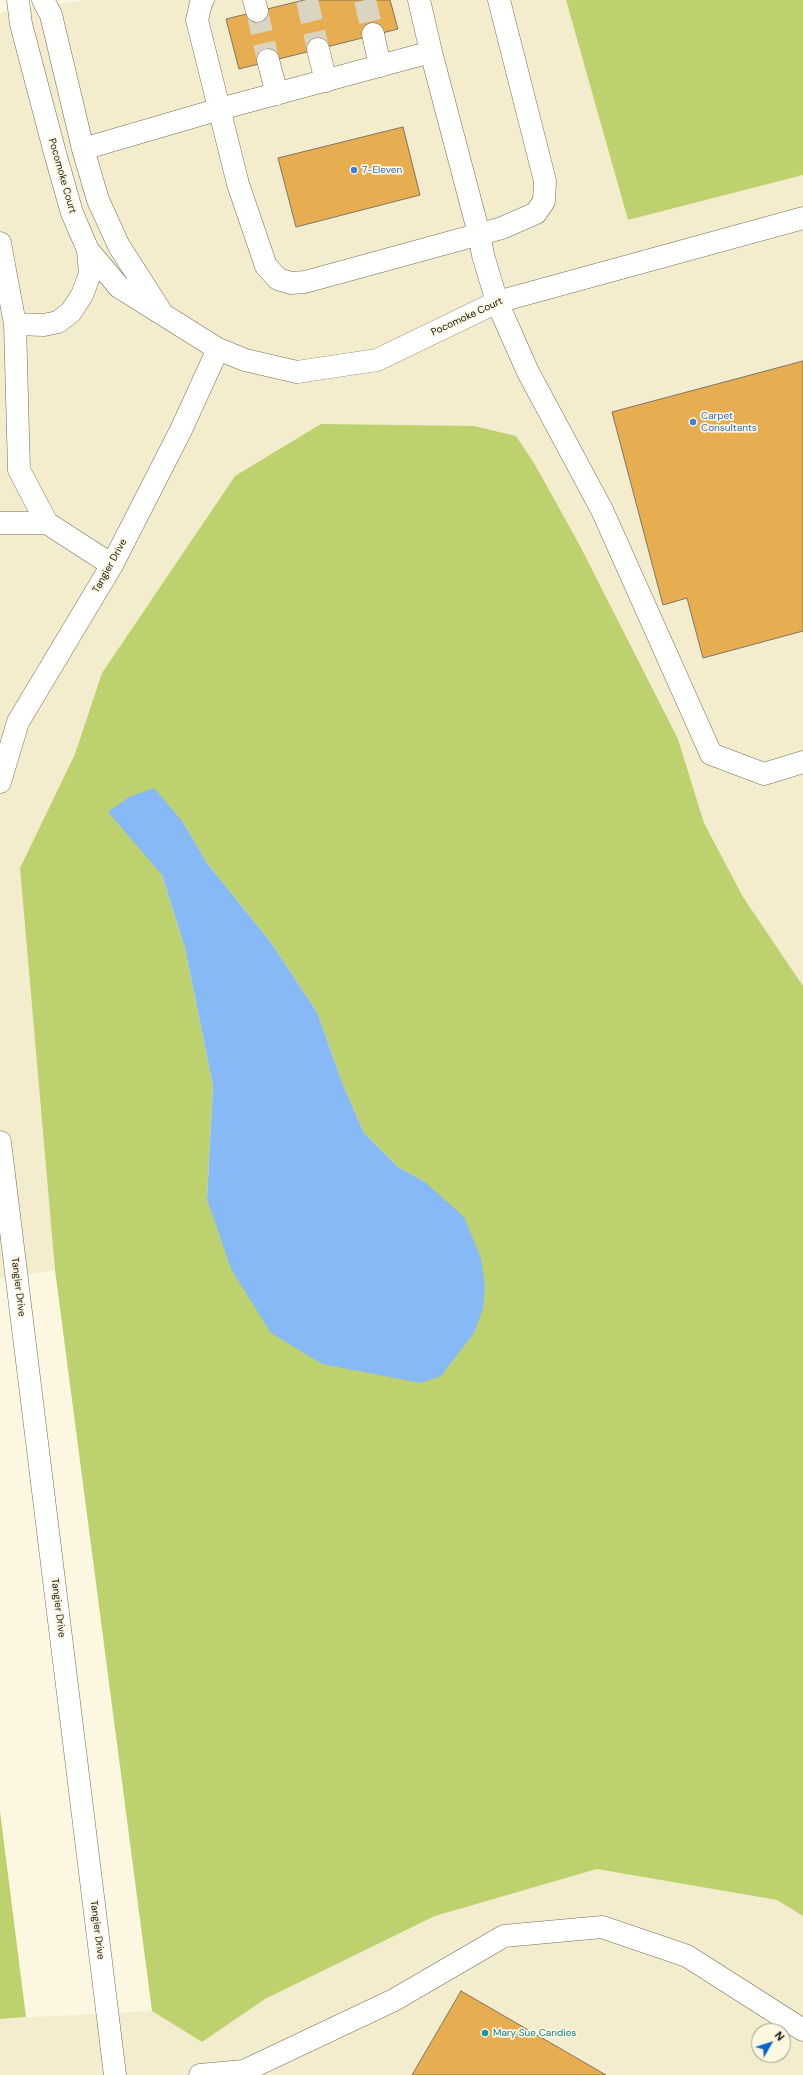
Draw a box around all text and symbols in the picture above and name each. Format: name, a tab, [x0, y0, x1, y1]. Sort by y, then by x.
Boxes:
street label: Pocomoke Court	[46, 137, 78, 215]
place label: 7-Eleven	[362, 164, 402, 176]
marker: 7-Eleven	[349, 165, 359, 175]
street label: Pocomoke Court	[429, 295, 505, 339]
place label: Carpet Consultants	[701, 410, 757, 434]
marker: Carpet Consultants	[688, 417, 698, 427]
street label: Tangier Drive	[90, 537, 130, 595]
street label: Tangier Drive	[8, 1257, 28, 1317]
street label: Tangier Drive	[48, 1578, 68, 1638]
street label: Tangier Drive	[87, 1900, 107, 1960]
north arrow	[751, 2023, 791, 2063]
place label: Mary Sue Candies	[493, 2027, 576, 2039]
marker: Mary Sue Candies	[480, 2028, 490, 2038]
text: N	[772, 2029, 788, 2044]

